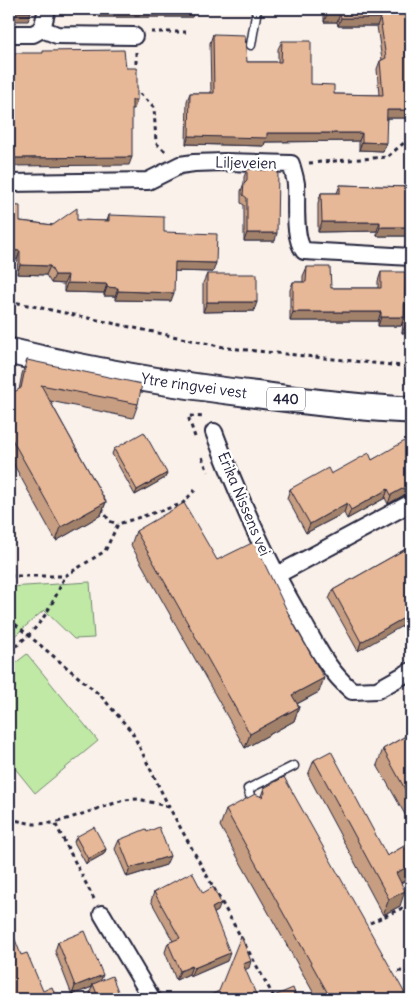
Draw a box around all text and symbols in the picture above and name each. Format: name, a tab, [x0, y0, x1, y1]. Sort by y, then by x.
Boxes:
street label: Liljeveien	[215, 152, 277, 173]
street label: Ytre ringvei vest	[140, 369, 248, 402]
road number: 440	[267, 388, 305, 410]
street label: Erika Nissens vei	[214, 449, 275, 559]

